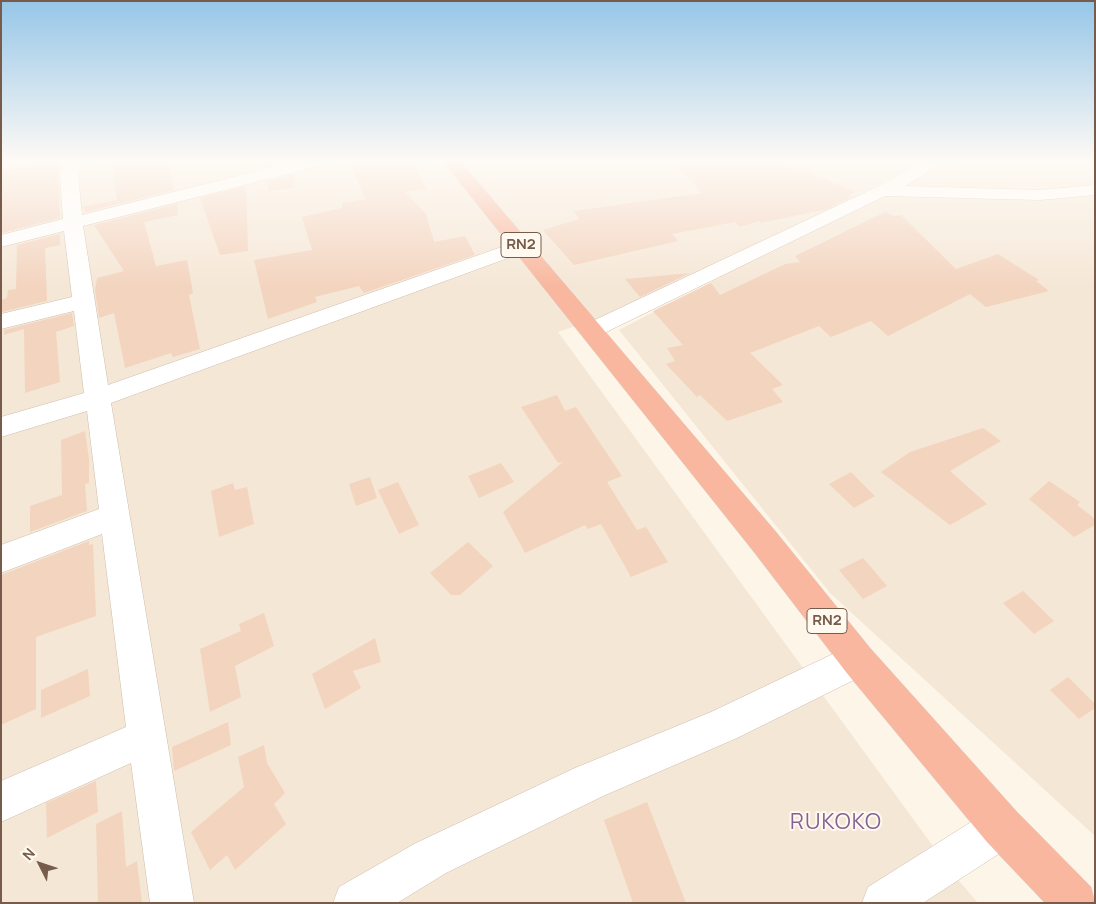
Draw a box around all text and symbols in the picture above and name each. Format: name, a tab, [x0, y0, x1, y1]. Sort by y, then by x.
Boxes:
road number: RN2	[501, 232, 541, 258]
road number: RN2	[807, 608, 847, 634]
district label: RUKOKO	[789, 810, 883, 836]
north arrow	[15, 839, 65, 889]
text: N	[18, 844, 39, 864]

